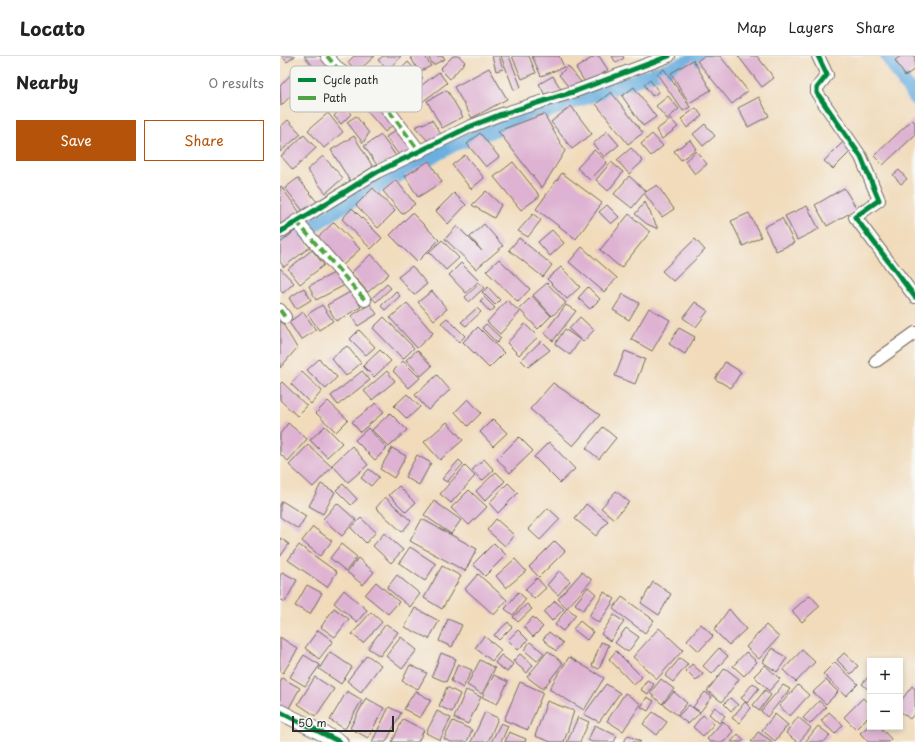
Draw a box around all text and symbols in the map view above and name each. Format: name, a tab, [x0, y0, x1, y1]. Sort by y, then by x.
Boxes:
text: Locato	[20, 14, 85, 42]
text: Map	[737, 17, 767, 38]
text: Layers	[789, 17, 834, 38]
text: Share	[856, 17, 895, 38]
legend	[290, 66, 422, 112]
text: Nearby	[16, 69, 78, 95]
text: Cycle path	[323, 71, 378, 88]
text: 0 results	[209, 73, 264, 92]
text: Path	[323, 89, 347, 106]
button: Save	[16, 120, 136, 161]
button: Share	[144, 120, 264, 161]
map controls	[867, 658, 903, 730]
button: +	[867, 658, 903, 694]
button: −	[867, 694, 903, 730]
scale bar	[292, 714, 394, 733]
text: 50 m	[298, 714, 327, 731]

